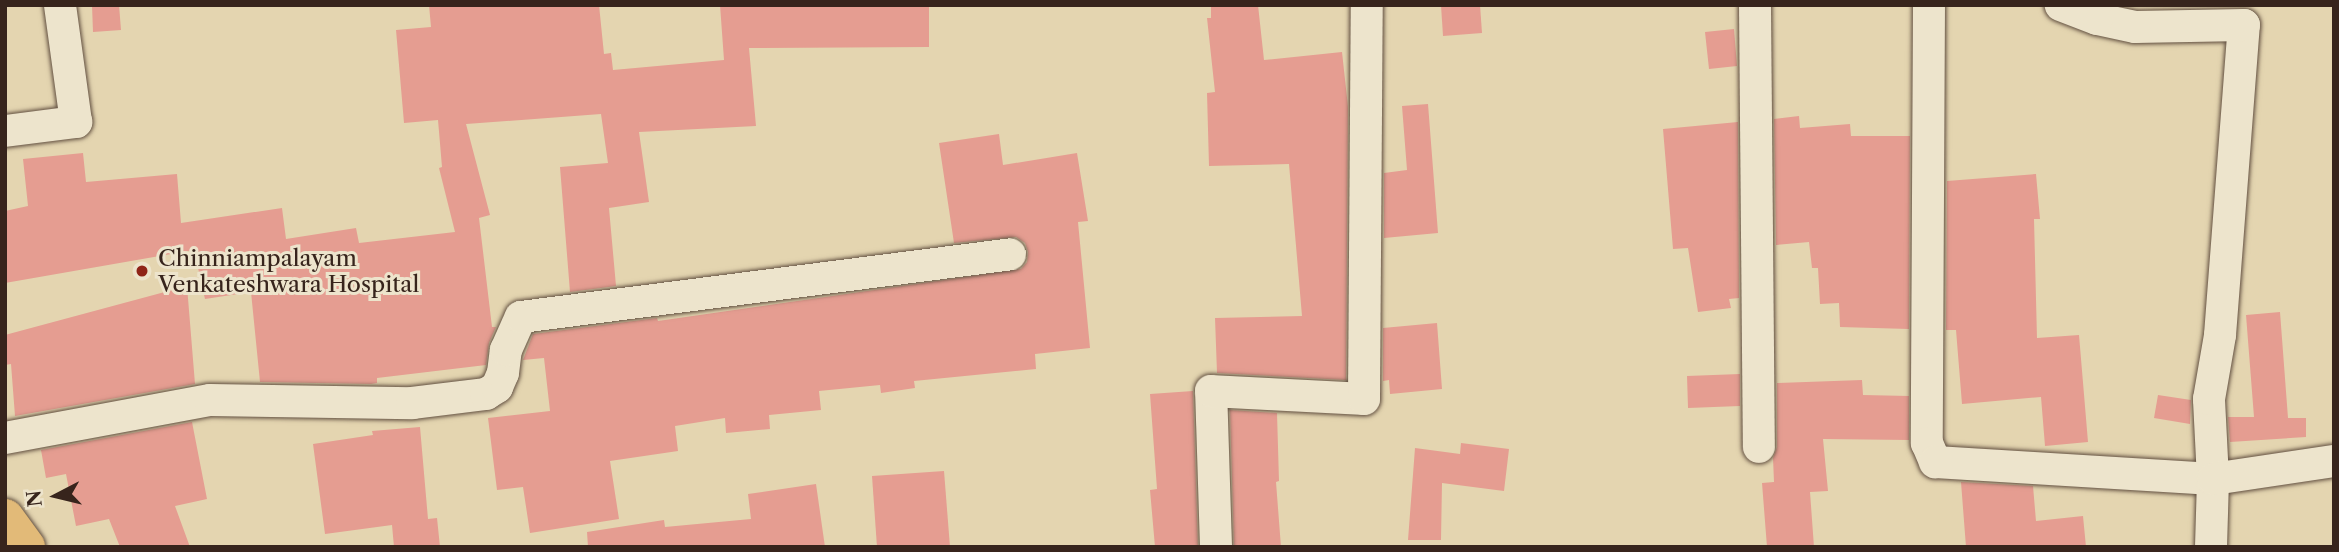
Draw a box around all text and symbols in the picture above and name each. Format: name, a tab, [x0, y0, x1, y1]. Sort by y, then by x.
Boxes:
place label: Chinniampalayam Venkateshwara Hospital	[158, 244, 420, 298]
marker: Chinniampalayam Venkateshwara Hospital	[132, 261, 152, 281]
north arrow	[21, 461, 91, 531]
text: N	[22, 489, 47, 508]

